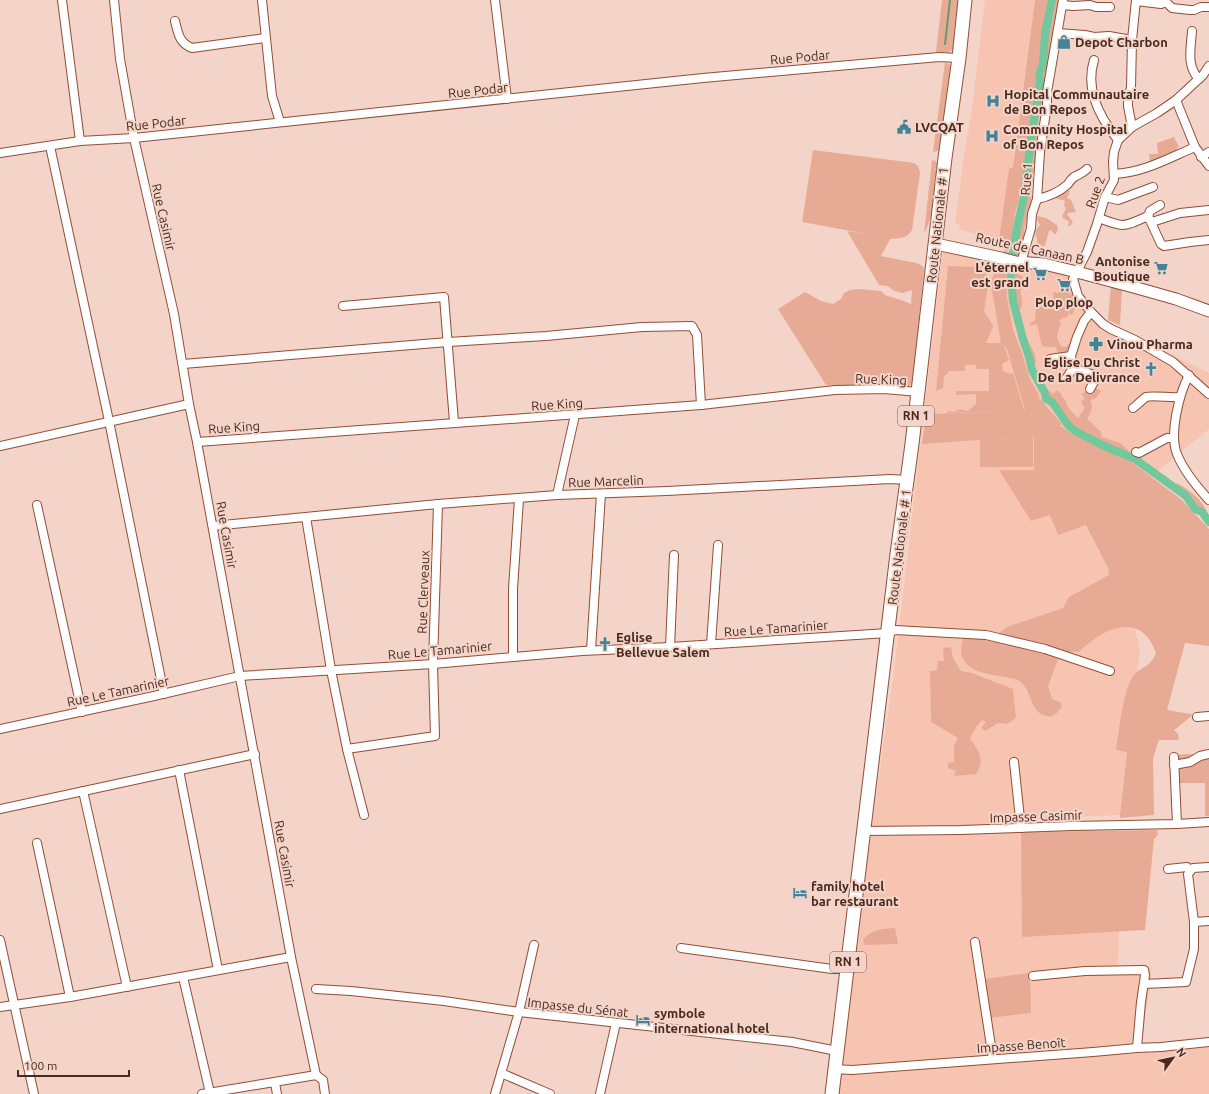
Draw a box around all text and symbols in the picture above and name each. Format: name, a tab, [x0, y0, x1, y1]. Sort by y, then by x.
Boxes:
shop icon: Depot Charbon	[1056, 34, 1072, 50]
place label: Depot Charbon	[1075, 35, 1168, 49]
street label: Rue Podar	[769, 47, 831, 67]
street label: Rue Podar	[447, 80, 509, 100]
place label: Hopital Communautaire de Bon Repos	[1004, 87, 1149, 116]
hospital icon: Hopital Communautaire de Bon Repos	[985, 93, 1001, 109]
street label: Rue Podar	[125, 113, 187, 133]
public building icon: LVCQAT	[896, 119, 912, 135]
place label: LVCQAT	[915, 120, 964, 134]
place label: Community Hospital of Bon Repos	[1003, 122, 1127, 151]
hospital icon: Community Hospital of Bon Repos	[984, 128, 1000, 144]
street label: Rue 1	[1018, 162, 1034, 196]
street label: Route Nationale # 1	[924, 166, 950, 284]
street label: Rue 2	[1083, 174, 1107, 210]
street label: Rue Casimir	[149, 182, 179, 252]
street label: Route de Canaan B	[975, 230, 1085, 266]
place label: Antonise Boutique	[1094, 254, 1150, 283]
place label: L'éternel est grand	[971, 260, 1029, 289]
supermarket icon: Antonise Boutique	[1153, 260, 1169, 276]
supermarket icon: L'éternel est grand	[1032, 266, 1048, 282]
supermarket icon: Plop plop	[1056, 277, 1072, 293]
place label: Plop plop	[1035, 295, 1093, 309]
pharmacy icon: Vinou Pharma	[1088, 336, 1104, 352]
place label: Vinou Pharma	[1107, 337, 1193, 351]
place label: Eglise Du Christ De La Delivrance	[1038, 355, 1140, 384]
church icon: Eglise Du Christ De La Delivrance	[1143, 361, 1159, 377]
street label: Rue King	[855, 371, 907, 387]
street label: Rue King	[531, 395, 583, 413]
road number: RN 1	[898, 406, 934, 426]
street label: Rue King	[208, 418, 260, 436]
street label: Rue Marcelin	[568, 473, 644, 489]
street label: Route Nationale # 1	[885, 488, 913, 606]
street label: Rue Casimir	[214, 500, 240, 570]
street label: Rue Clerveaux	[415, 550, 431, 634]
street label: Rue Le Tamarinier	[723, 617, 829, 639]
place label: Eglise Bellevue Salem	[616, 630, 710, 659]
church icon: Eglise Bellevue Salem	[597, 636, 613, 652]
street label: Rue Le Tamarinier	[387, 638, 493, 662]
street label: Rue Le Tamarinier	[65, 673, 171, 709]
street label: Impasse Casimir	[989, 807, 1083, 825]
street label: Rue Casimir	[272, 819, 298, 889]
place label: family hotel bar restaurant	[811, 879, 899, 908]
hotel icon: family hotel bar restaurant	[792, 885, 808, 901]
road number: RN 1	[830, 952, 866, 972]
street label: Impasse du Sénat	[527, 995, 629, 1019]
place label: symbole international hotel	[654, 1006, 769, 1035]
hotel icon: symbole international hotel	[635, 1012, 651, 1028]
street label: Impasse Benoît	[976, 1035, 1066, 1055]
north arrow	[1153, 1038, 1193, 1078]
text: N	[1174, 1046, 1189, 1059]
scale bar	[18, 1052, 129, 1078]
text: 100 m	[24, 1059, 57, 1072]

